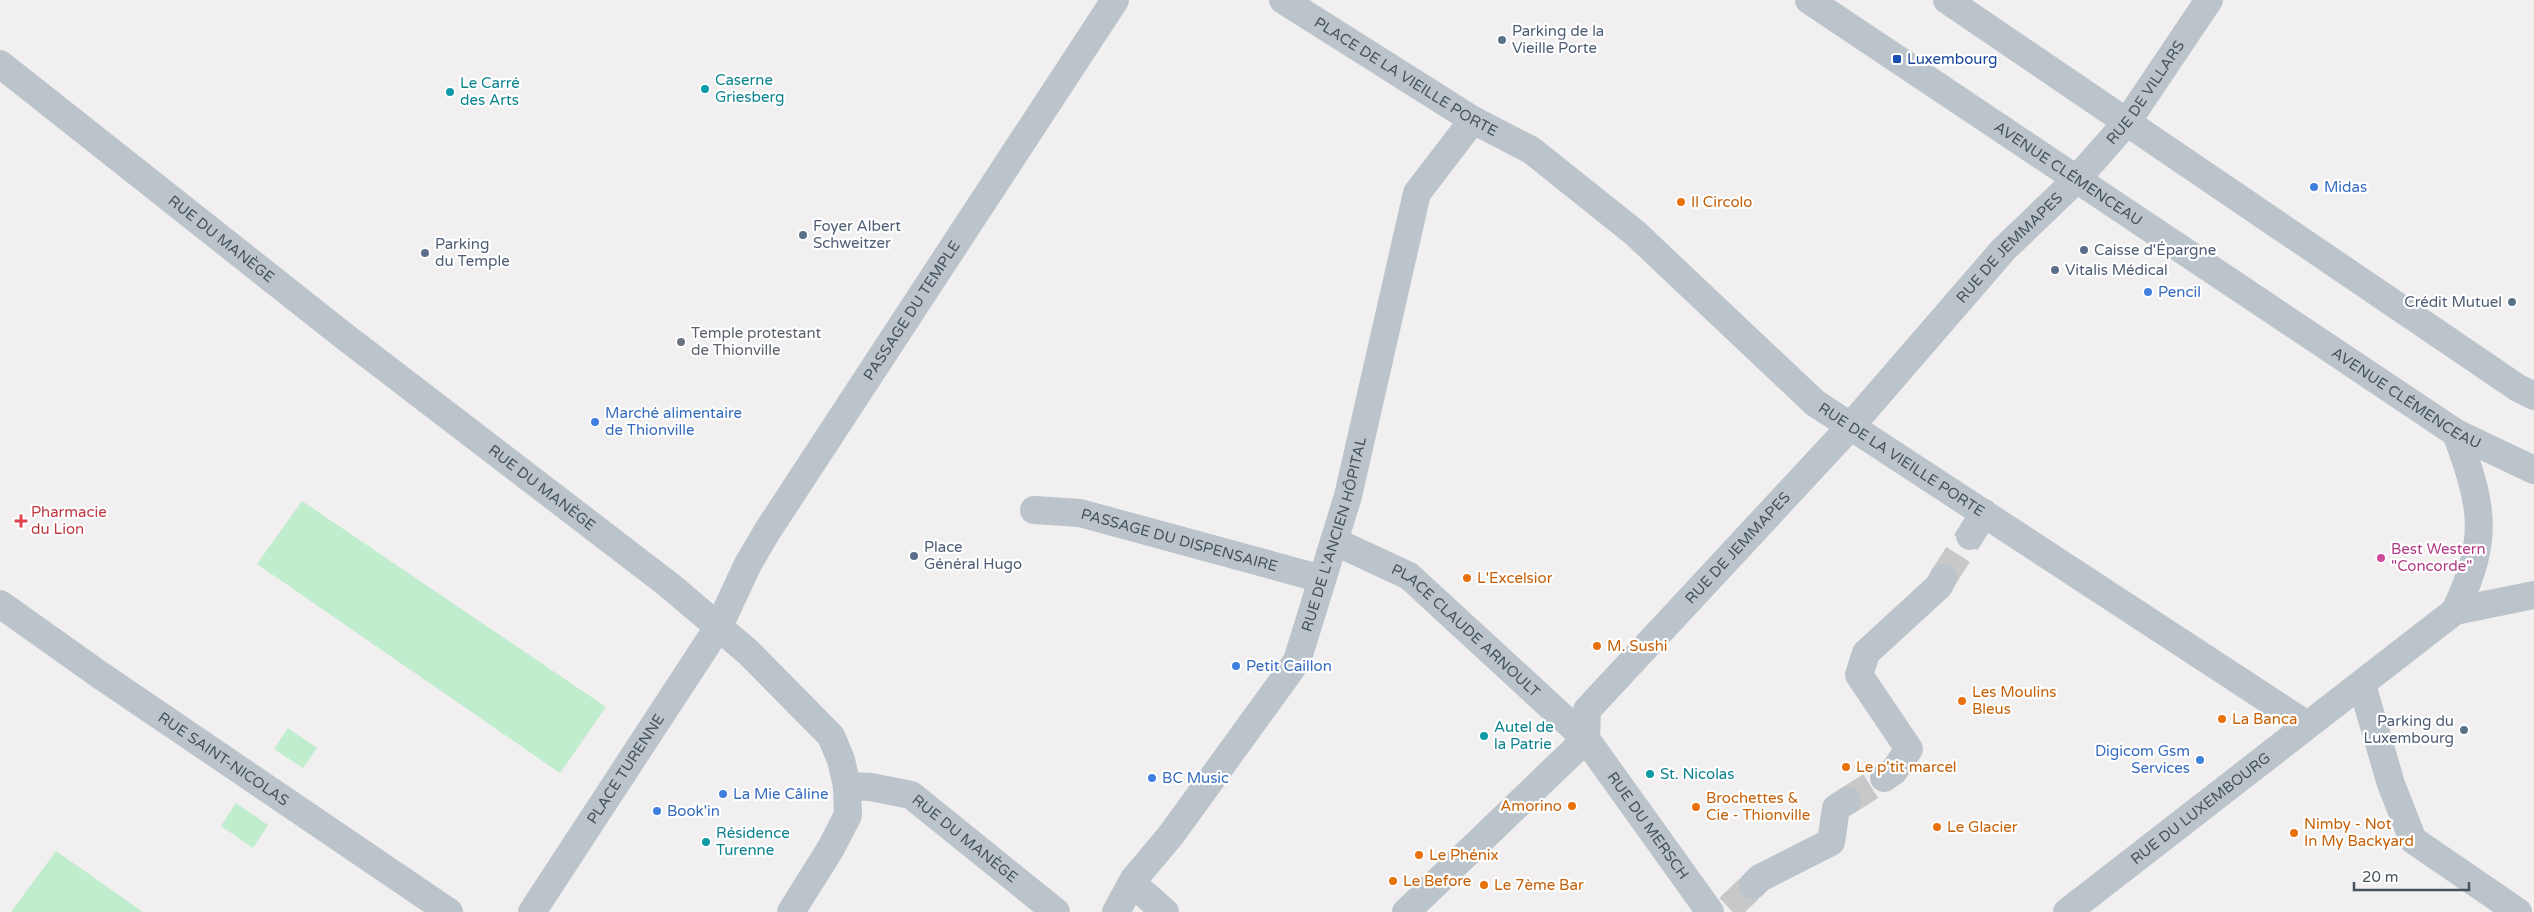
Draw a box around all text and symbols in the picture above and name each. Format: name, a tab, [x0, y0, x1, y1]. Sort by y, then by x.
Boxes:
street label: PLACE DE LA VIEILLE PORTE	[1311, 13, 1501, 140]
place label: Parking de la Vieille Porte	[1512, 22, 1604, 57]
marker: Parking de la Vieille Porte	[1496, 34, 1508, 46]
street label: RUE DE VILLARS	[2102, 37, 2188, 148]
place label: Luxembourg	[1907, 50, 1997, 68]
marker: Luxembourg	[1891, 53, 1903, 65]
place label: Caserne Griesberg	[715, 71, 784, 106]
place label: Le Carré des Arts	[460, 74, 520, 109]
marker: Caserne Griesberg	[699, 83, 711, 95]
marker: Le Carré des Arts	[444, 86, 456, 98]
street label: AVENUE CLÉMENCEAU	[1991, 118, 2146, 230]
place label: Midas	[2324, 178, 2367, 196]
marker: Midas	[2308, 181, 2320, 193]
street label: RUE DE JEMMAPES	[1952, 189, 2066, 307]
street label: RUE DU MANÈGE	[165, 191, 278, 286]
place label: Il Circolo	[1691, 193, 1752, 211]
marker: Il Circolo	[1675, 196, 1687, 208]
place label: Foyer Albert Schweitzer	[813, 217, 901, 252]
marker: Foyer Albert Schweitzer	[797, 229, 809, 241]
place label: Parking du Temple	[435, 235, 510, 270]
street label: PASSAGE DU TEMPLE	[860, 237, 964, 384]
place label: Caisse d'Épargne	[2094, 241, 2216, 259]
marker: Caisse d'Épargne	[2078, 244, 2090, 256]
marker: Parking du Temple	[419, 247, 431, 259]
place label: Vitalis Médical	[2065, 261, 2168, 279]
marker: Vitalis Médical	[2049, 264, 2061, 276]
place label: Pencil	[2158, 283, 2201, 301]
marker: Pencil	[2142, 286, 2154, 298]
place label: Crédit Mutuel	[2404, 293, 2502, 311]
marker: Crédit Mutuel	[2506, 296, 2518, 308]
place label: Temple protestant de Thionville	[691, 324, 821, 359]
marker: Temple protestant de Thionville	[675, 336, 687, 348]
street label: AVENUE CLÉMENCEAU	[2328, 343, 2484, 453]
street label: RUE DE LA VIEILLE PORTE	[1815, 399, 1988, 520]
place label: Marché alimentaire de Thionville	[605, 404, 742, 439]
marker: Marché alimentaire de Thionville	[589, 416, 601, 428]
street label: RUE DE L'ANCIEN HÔPITAL	[1298, 435, 1370, 634]
street label: RUE DU MANÈGE	[485, 441, 599, 534]
street label: RUE DE JEMMAPES	[1681, 488, 1794, 607]
place label: Pharmacie du Lion	[31, 503, 107, 538]
street label: PASSAGE DU DISPENSAIRE	[1079, 505, 1280, 575]
marker: Pharmacie du Lion	[15, 515, 27, 527]
place label: Place Général Hugo	[924, 538, 1022, 573]
place label: Best Western "Concorde"	[2391, 540, 2486, 575]
marker: Place Général Hugo	[908, 550, 920, 562]
marker: Best Western "Concorde"	[2375, 552, 2387, 564]
street label: PLACE CLAUDE ARNOULT	[1388, 560, 1544, 701]
place label: L'Excelsior	[1477, 569, 1553, 587]
marker: L'Excelsior	[1461, 572, 1473, 584]
place label: M. Sushi	[1607, 637, 1668, 655]
marker: M. Sushi	[1591, 640, 1603, 652]
place label: Petit Caillon	[1246, 657, 1332, 675]
marker: Petit Caillon	[1230, 660, 1242, 672]
place label: Les Moulins Bleus	[1972, 683, 2057, 718]
marker: Les Moulins Bleus	[1956, 695, 1968, 707]
street label: RUE SAINT-NICOLAS	[155, 708, 292, 810]
street label: PLACE TURENNE	[583, 710, 668, 827]
place label: La Banca	[2232, 710, 2297, 728]
place label: Parking du Luxembourg	[2364, 712, 2454, 747]
marker: La Banca	[2216, 713, 2228, 725]
place label: Autel de la Patrie	[1494, 718, 1554, 753]
marker: Parking du Luxembourg	[2458, 724, 2470, 736]
marker: Autel de la Patrie	[1478, 730, 1490, 742]
place label: Digicom Gsm Services	[2095, 742, 2190, 777]
street label: RUE DU LUXEMBOURG	[2127, 749, 2274, 868]
marker: Digicom Gsm Services	[2194, 754, 2206, 766]
place label: Le p'tit marcel	[1856, 758, 1957, 776]
marker: Le p'tit marcel	[1840, 761, 1852, 773]
place label: St. Nicolas	[1660, 765, 1735, 783]
street label: RUE DU MERSCH	[1604, 768, 1693, 883]
marker: St. Nicolas	[1644, 768, 1656, 780]
place label: BC Music	[1162, 769, 1229, 787]
marker: BC Music	[1146, 772, 1158, 784]
place label: La Mie Câline	[733, 785, 828, 803]
marker: La Mie Câline	[717, 788, 729, 800]
place label: Brochettes & Cie - Thionville	[1706, 789, 1810, 824]
street label: RUE DU MANÈGE	[909, 791, 1021, 886]
place label: Amorino	[1500, 797, 1562, 815]
marker: Amorino	[1566, 800, 1578, 812]
marker: Brochettes & Cie - Thionville	[1690, 801, 1702, 813]
place label: Book'in	[667, 802, 720, 820]
marker: Book'in	[651, 805, 663, 817]
place label: Nimby - Not In My Backyard	[2304, 815, 2414, 850]
place label: Le Glacier	[1947, 818, 2018, 836]
marker: Le Glacier	[1931, 821, 1943, 833]
place label: Résidence Turenne	[716, 824, 790, 859]
marker: Nimby - Not In My Backyard	[2288, 827, 2300, 839]
marker: Résidence Turenne	[700, 836, 712, 848]
place label: Le Phénix	[1429, 846, 1499, 864]
marker: Le Phénix	[1413, 849, 1425, 861]
scale bar	[2354, 860, 2469, 892]
text: 20 m	[2362, 868, 2399, 886]
place label: Le Before	[1403, 872, 1471, 890]
marker: Le Before	[1387, 875, 1399, 887]
place label: Le 7ème Bar	[1494, 876, 1584, 894]
marker: Le 7ème Bar	[1478, 879, 1490, 891]

